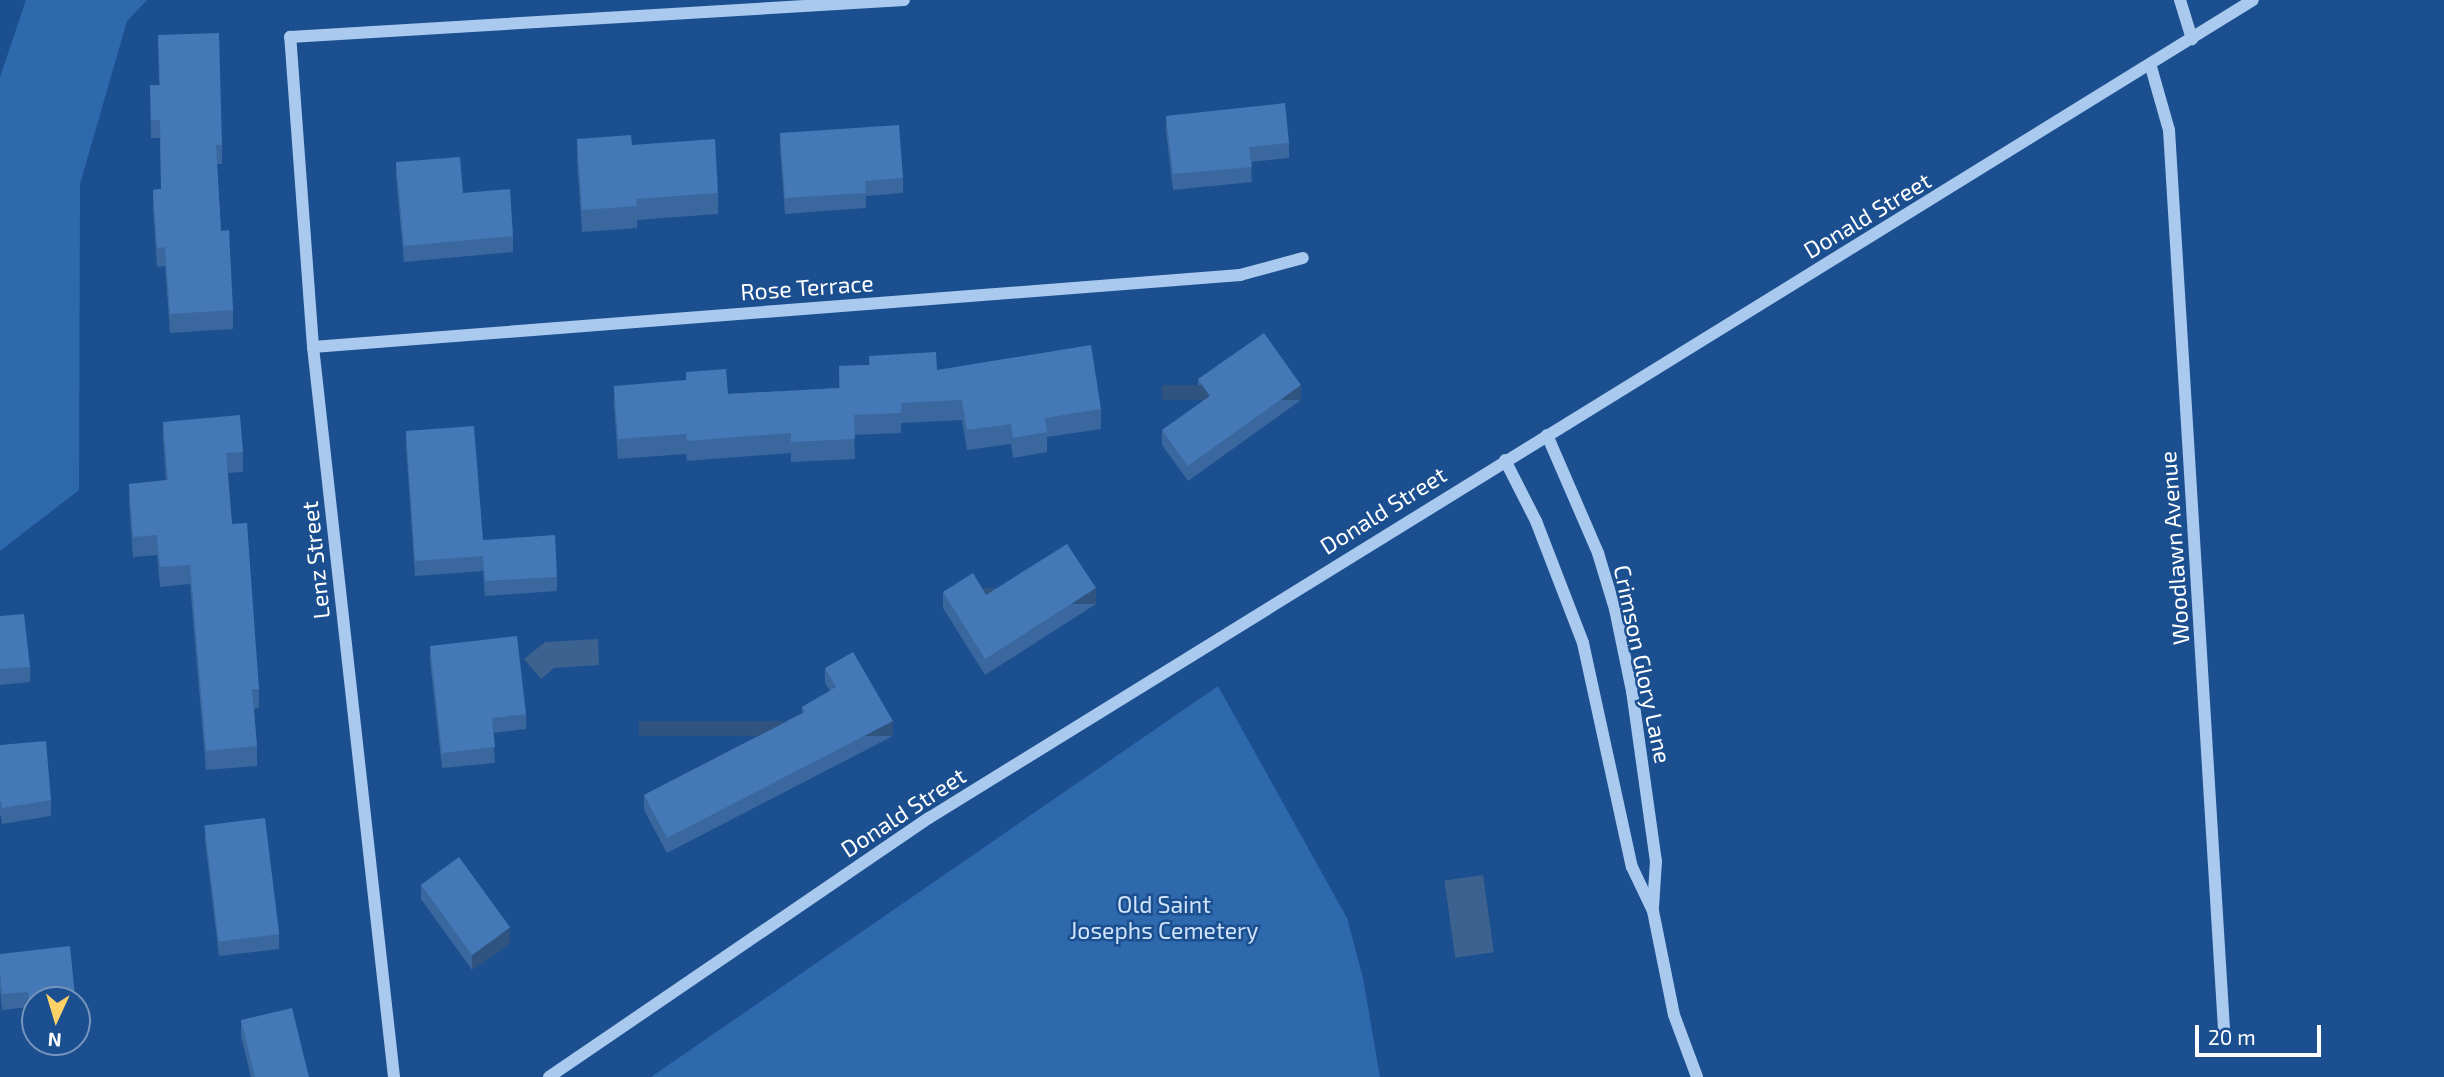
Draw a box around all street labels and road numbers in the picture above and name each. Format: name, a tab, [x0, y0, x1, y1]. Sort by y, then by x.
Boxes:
street label: Donald Street	[1798, 166, 1936, 264]
street label: Rose Terrace	[739, 269, 875, 305]
street label: Woodlawn Avenue	[2153, 450, 2195, 646]
street label: Donald Street	[1315, 460, 1451, 560]
street label: Lenz Street	[295, 500, 335, 620]
street label: Crimson Glory Lane	[1608, 562, 1678, 766]
street label: Donald Street	[835, 761, 971, 863]

